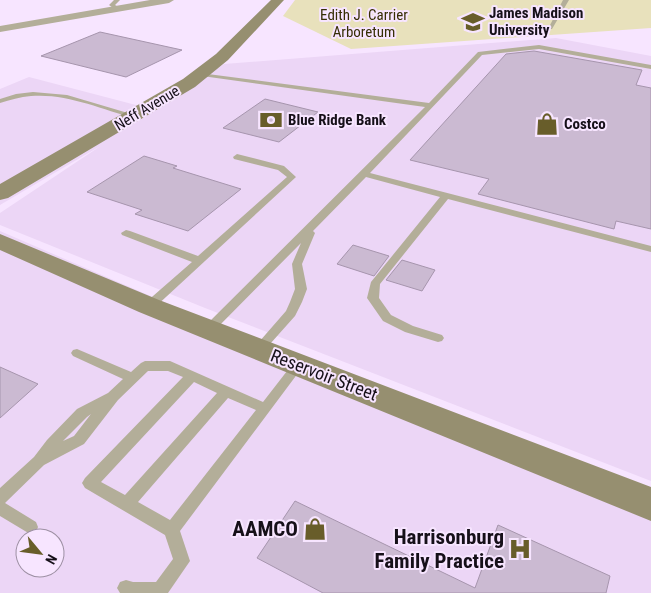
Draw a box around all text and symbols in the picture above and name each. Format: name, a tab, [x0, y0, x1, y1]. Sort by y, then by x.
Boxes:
place label: James Madison University	[489, 4, 583, 39]
park label: Edith J. Carrier Arboretum	[320, 6, 408, 41]
school or university icon: James Madison University	[460, 9, 486, 35]
street label: Neff Avenue	[111, 82, 183, 134]
bank icon: Blue Ridge Bank	[258, 107, 284, 133]
place label: Blue Ridge Bank	[288, 111, 387, 129]
shop icon: Costco	[534, 111, 560, 137]
place label: Costco	[564, 115, 606, 133]
street label: Reservoir Street	[268, 345, 381, 405]
shop icon: AAMCO	[302, 516, 328, 542]
place label: AAMCO	[232, 517, 298, 541]
place label: Harrisonburg Family Practice	[375, 525, 504, 573]
north arrow	[15, 528, 65, 578]
hospital icon: Harrisonburg Family Practice	[507, 536, 533, 562]
text: N	[42, 552, 60, 567]

